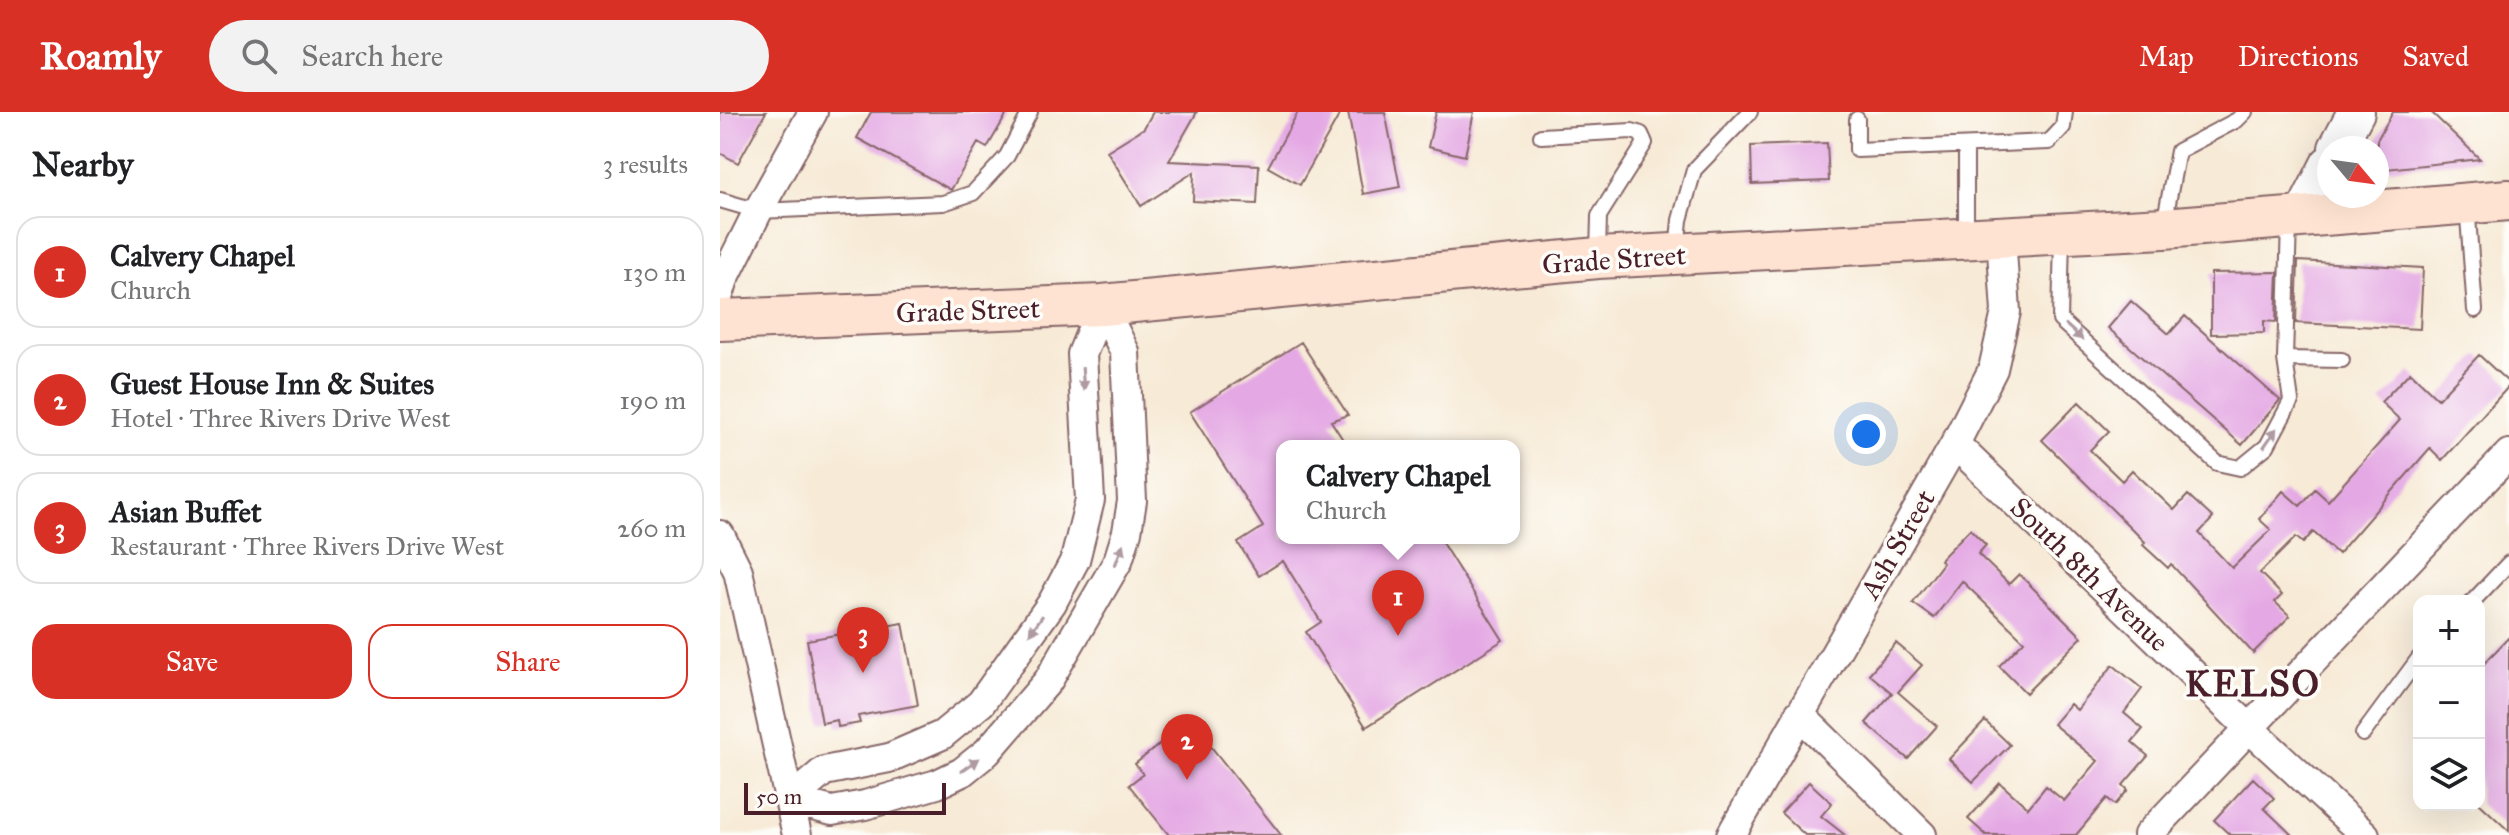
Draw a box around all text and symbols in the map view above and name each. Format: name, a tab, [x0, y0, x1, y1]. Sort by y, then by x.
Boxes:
search box	[209, 20, 769, 92]
text: Roamly	[40, 33, 161, 79]
icon: search	[237, 34, 281, 78]
text: Search here	[301, 38, 443, 74]
text: Map	[2139, 39, 2194, 74]
text: Directions	[2238, 39, 2359, 74]
text: Saved	[2403, 39, 2469, 74]
north arrow	[2317, 136, 2389, 208]
text: Nearby	[32, 144, 134, 185]
text: 3 results	[603, 148, 688, 180]
street label: Grade Street	[1541, 237, 1687, 282]
text: Calvery Chapel	[110, 238, 295, 274]
text: 1	[55, 256, 65, 288]
text: 130 m	[623, 256, 686, 288]
text: Church	[110, 274, 191, 306]
street label: Grade Street	[895, 290, 1041, 331]
one-way arrow	[2064, 323, 2083, 341]
text: Guest House Inn & Suites	[110, 366, 434, 402]
one-way arrow	[1077, 366, 1090, 391]
text: 2	[54, 384, 66, 416]
text: 190 m	[619, 384, 686, 416]
text: Hotel · Three Rivers Drive West	[110, 402, 450, 434]
your location	[1846, 414, 1886, 454]
one-way arrow	[2262, 428, 2277, 449]
popup	[1276, 440, 1520, 544]
text: Calvery Chapel	[1306, 458, 1490, 494]
street label: Ash Street	[1852, 483, 1943, 606]
street label: South 8th Avenue	[2003, 490, 2176, 659]
text: Asian Buffet	[110, 494, 262, 530]
text: Church	[1306, 494, 1387, 526]
text: 3	[55, 512, 65, 544]
text: 260 m	[617, 512, 686, 544]
text: Restaurant · Three Rivers Drive West	[110, 530, 504, 562]
one-way arrow	[1113, 543, 1126, 567]
pin: 1	[1372, 570, 1424, 636]
map controls	[2413, 595, 2485, 811]
button: +	[2413, 595, 2485, 667]
pin: 3	[837, 607, 889, 673]
one-way arrow	[1029, 615, 1044, 636]
button: Save	[32, 624, 352, 699]
button: Share	[368, 624, 688, 699]
district label: KELSO	[2185, 662, 2321, 706]
button: −	[2413, 667, 2485, 739]
pin: 2	[1161, 714, 1213, 780]
button: layers	[2413, 739, 2485, 811]
one-way arrow	[959, 758, 980, 774]
scale bar	[744, 779, 946, 815]
text: 50 m	[756, 783, 802, 810]

